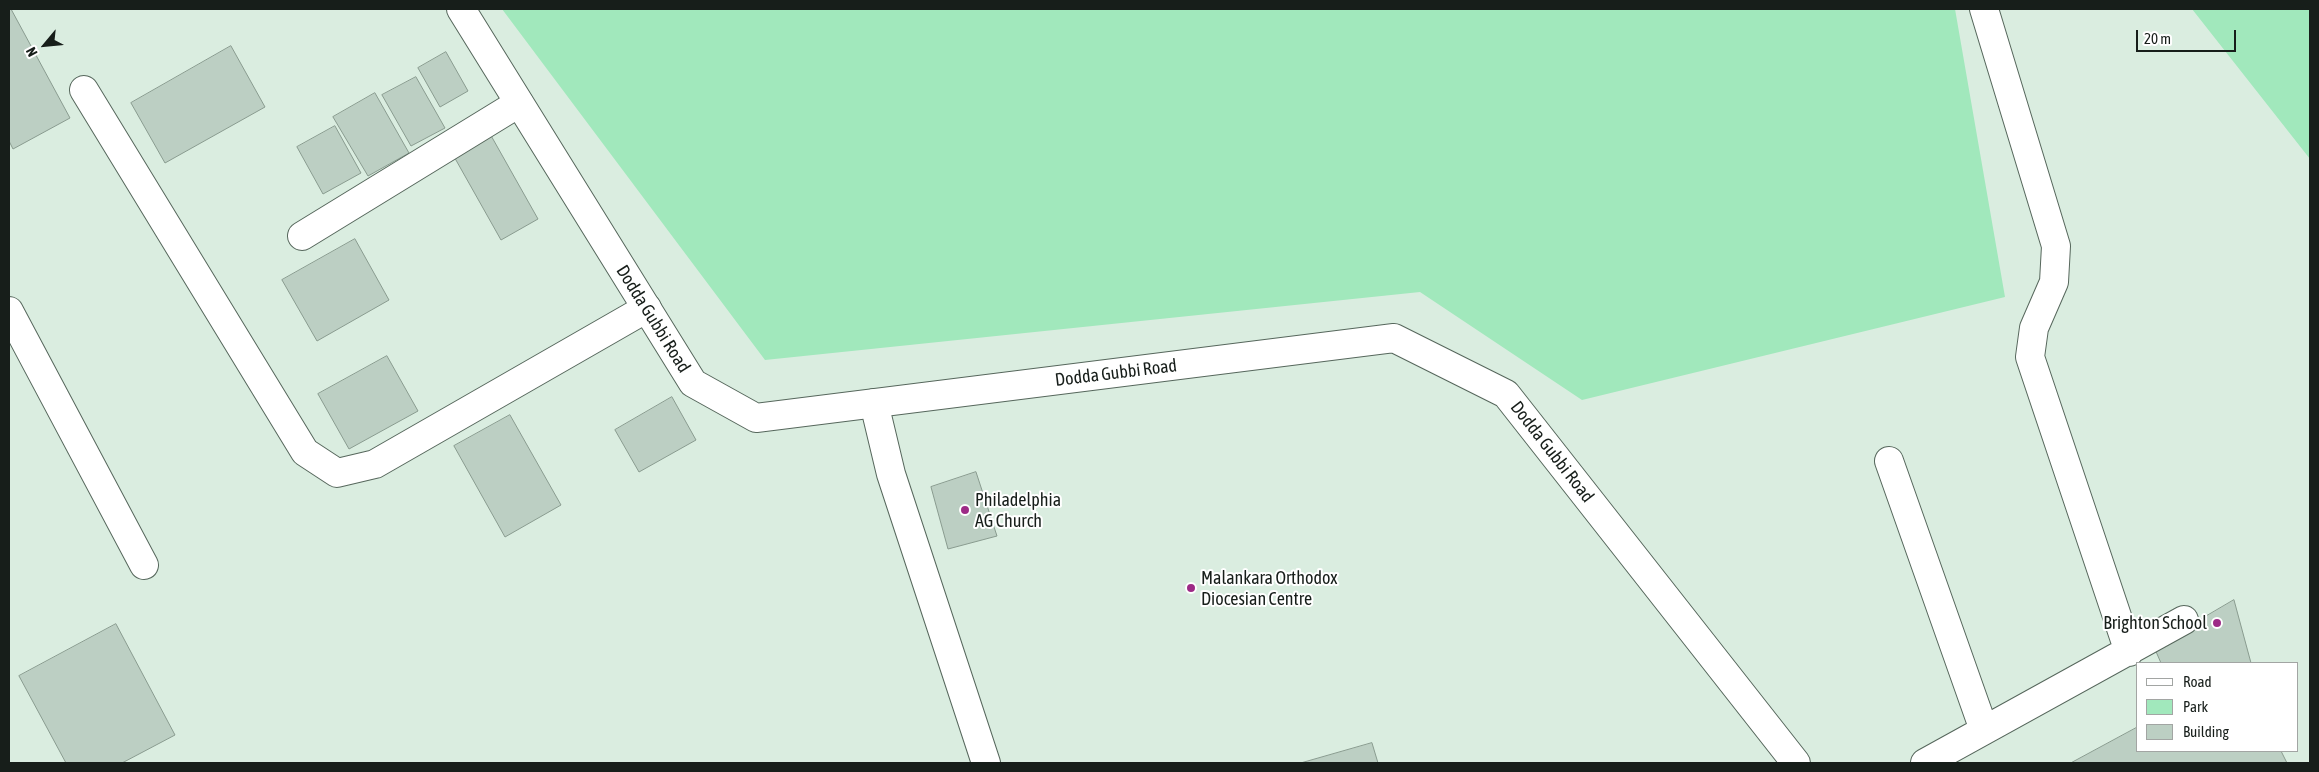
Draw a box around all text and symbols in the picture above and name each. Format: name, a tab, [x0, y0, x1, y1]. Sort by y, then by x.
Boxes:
north arrow	[20, 20, 70, 70]
scale bar	[2139, 20, 2239, 52]
text: 20 m	[2144, 30, 2171, 47]
text: N	[23, 45, 41, 59]
street label: Dodda Gubbi Road	[611, 261, 695, 377]
street label: Dodda Gubbi Road	[1054, 355, 1178, 391]
street label: Dodda Gubbi Road	[1506, 397, 1598, 507]
place label: Philadelphia AG Church	[975, 489, 1061, 532]
marker: Philadelphia AG Church	[959, 504, 971, 516]
place label: Malankara Orthodox Diocesian Centre	[1201, 567, 1337, 610]
marker: Malankara Orthodox Diocesian Centre	[1185, 582, 1197, 594]
place label: Brighton School	[2103, 612, 2207, 634]
marker: Brighton School	[2211, 617, 2223, 629]
legend	[2136, 662, 2299, 752]
text: Road	[2183, 673, 2212, 690]
text: Park	[2183, 698, 2208, 715]
text: Building	[2183, 723, 2229, 740]

